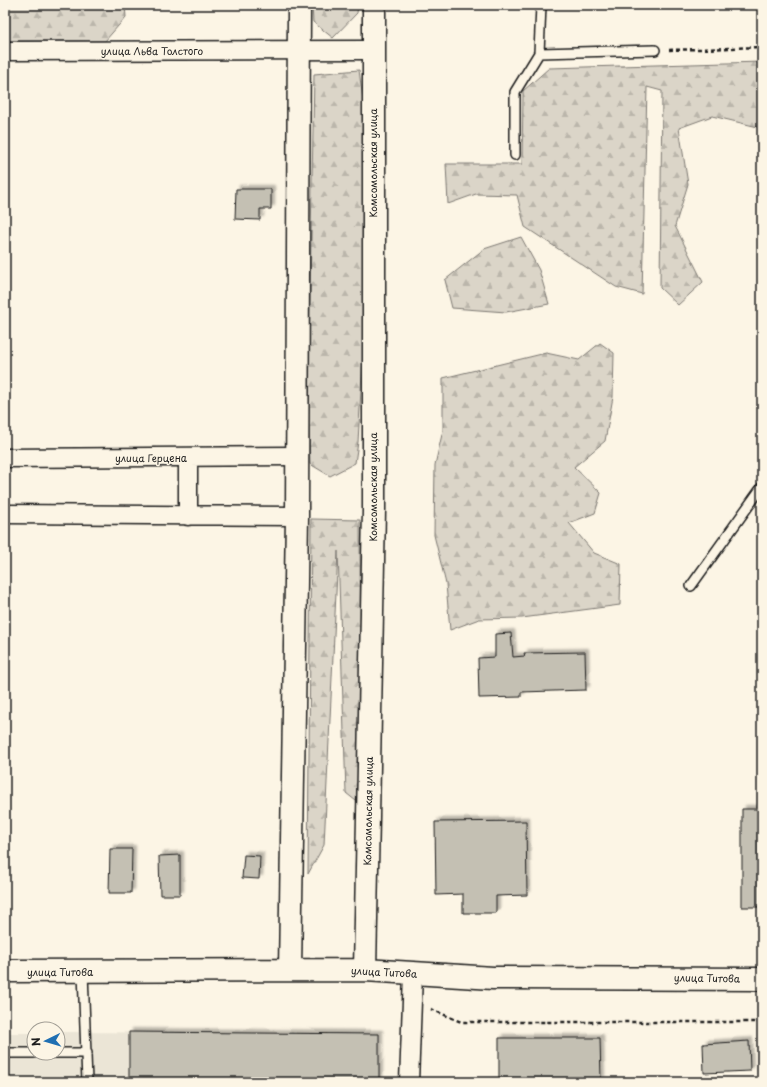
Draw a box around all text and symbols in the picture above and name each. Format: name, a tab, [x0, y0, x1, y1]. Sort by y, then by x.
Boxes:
street label: улица Льва Толстого	[101, 43, 204, 58]
street label: Комсомольская улица	[365, 108, 380, 218]
street label: Комсомольская улица	[365, 432, 380, 542]
street label: улица Герцена	[115, 450, 188, 465]
street label: Комсомольская улица	[359, 756, 376, 866]
street label: улица Титова	[351, 962, 418, 981]
street label: улица Титова	[27, 964, 94, 979]
street label: улица Титова	[674, 969, 741, 986]
north arrow	[26, 1021, 66, 1061]
text: N	[27, 1037, 44, 1047]

